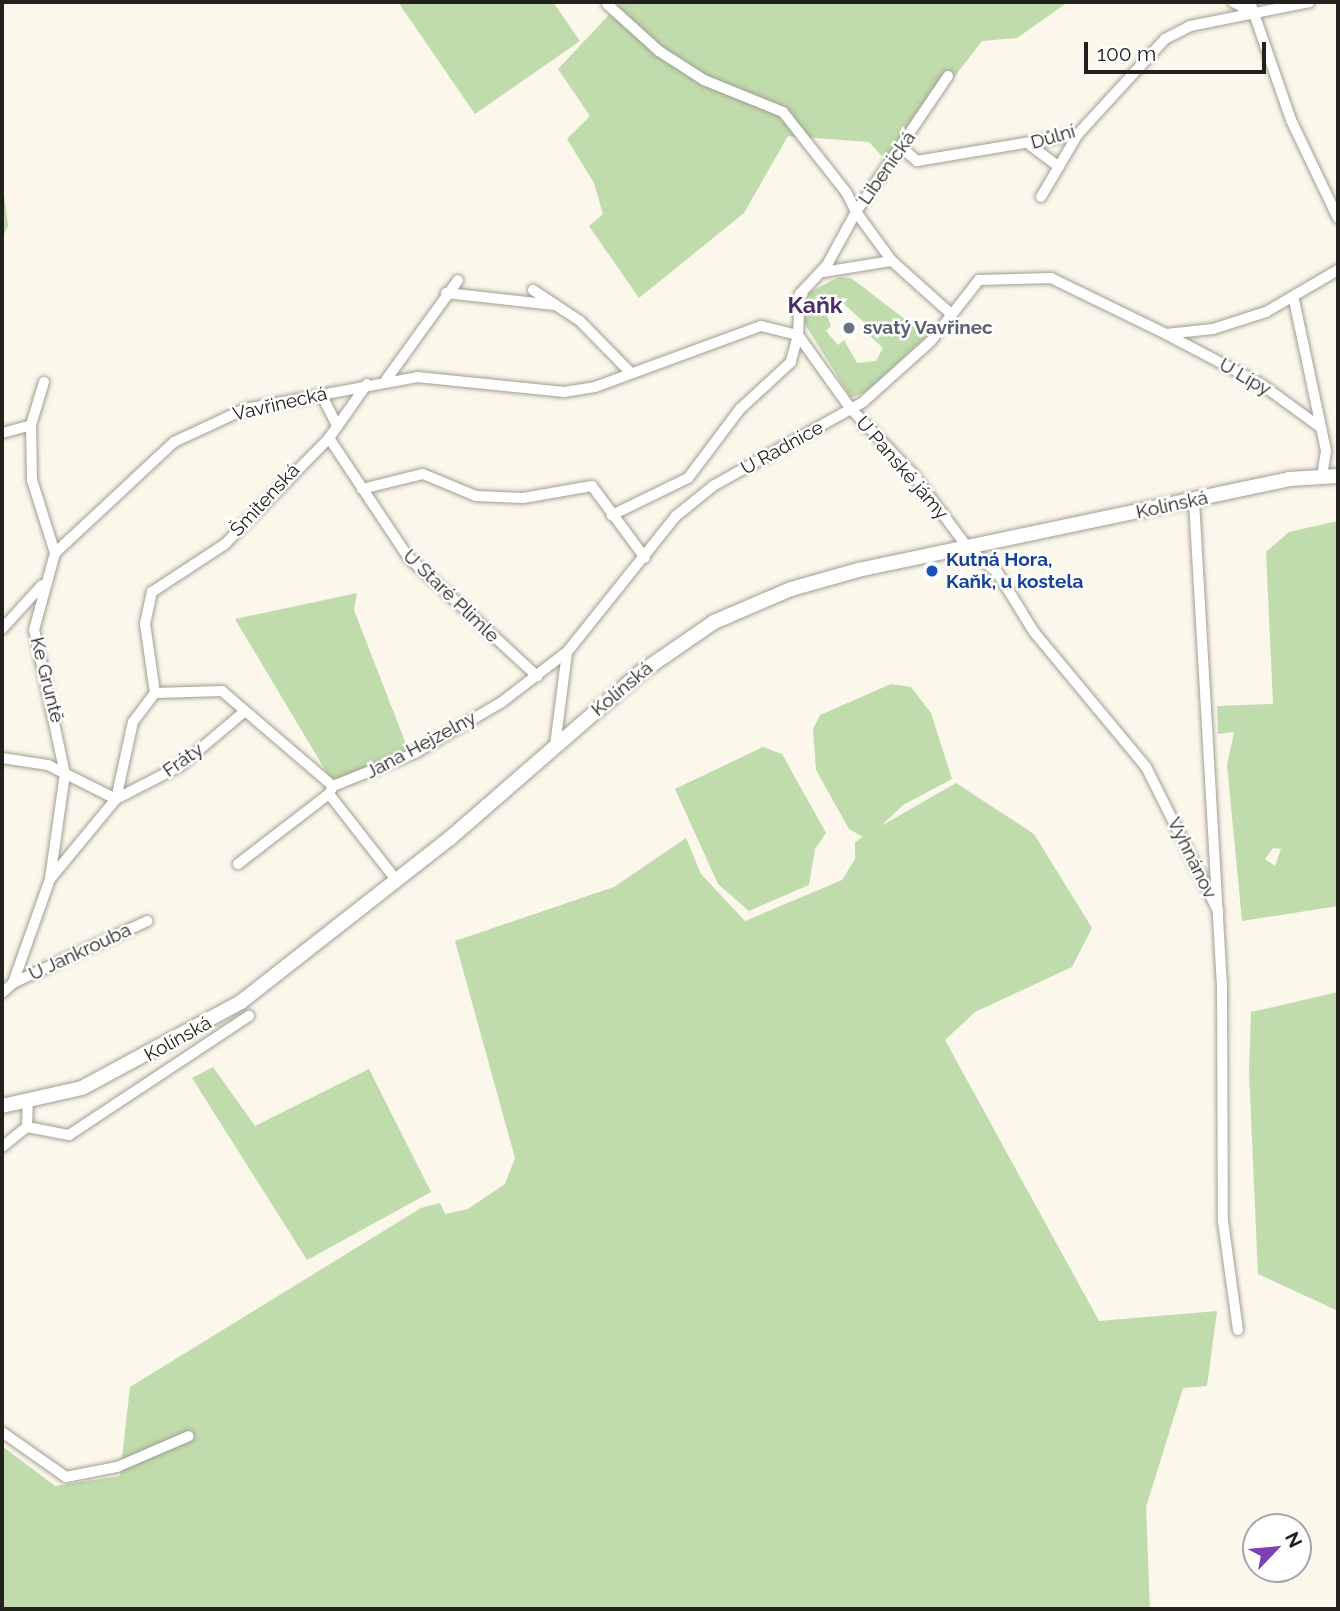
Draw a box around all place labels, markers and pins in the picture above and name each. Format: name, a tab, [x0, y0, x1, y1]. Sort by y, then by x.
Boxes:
place label: svatý Vavřinec	[863, 317, 994, 339]
marker: svatý Vavřinec	[841, 320, 857, 336]
place label: Kutná Hora, Kaňk, u kostela	[946, 549, 1083, 593]
marker: Kutná Hora, Kaňk, u kostela	[924, 563, 940, 579]

